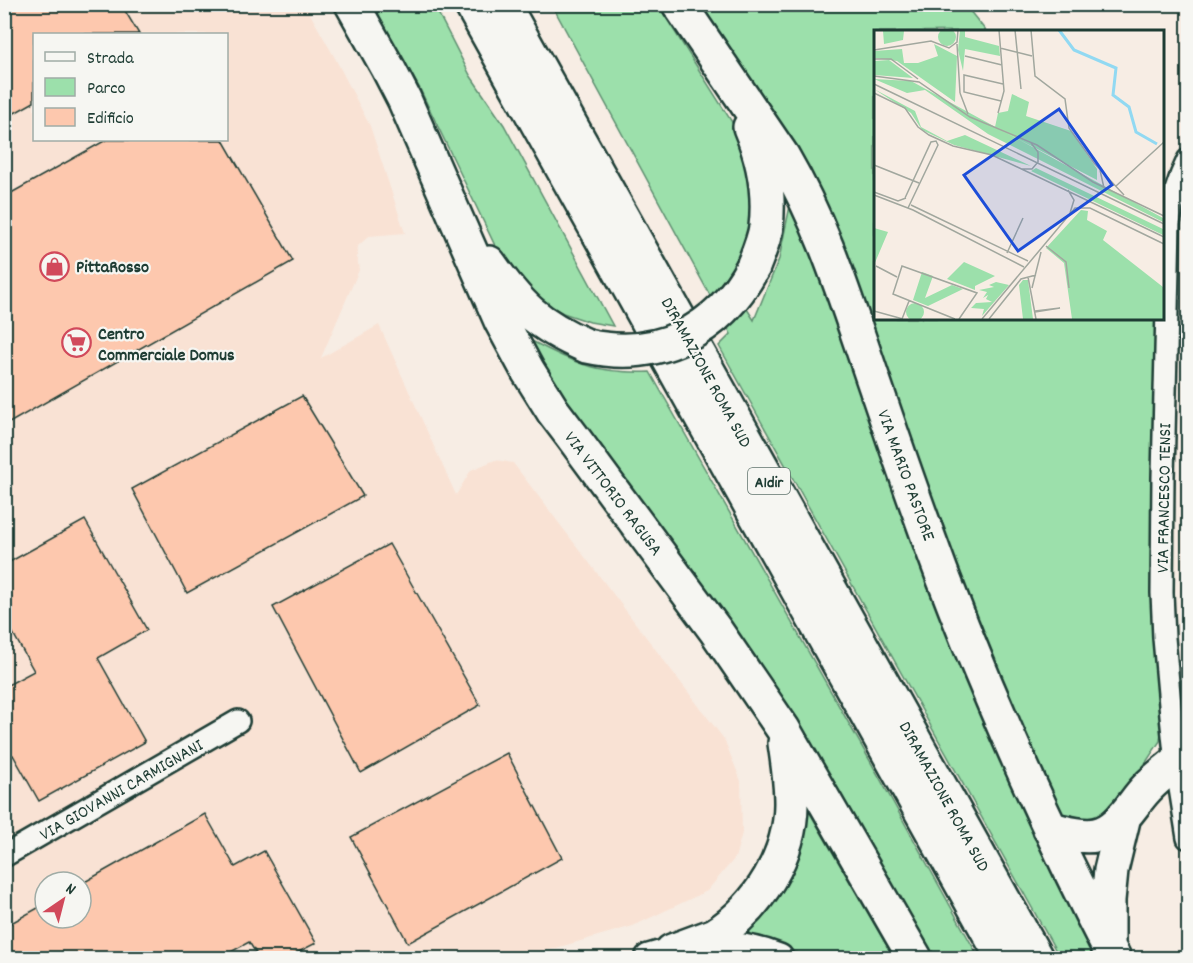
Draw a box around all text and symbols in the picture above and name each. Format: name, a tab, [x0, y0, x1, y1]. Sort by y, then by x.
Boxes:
inset map	[874, 30, 1163, 320]
legend	[33, 33, 228, 141]
text: Strada	[87, 47, 134, 72]
text: Parco	[87, 77, 126, 102]
text: Edificio	[87, 107, 134, 132]
shop icon: PittaRosso	[39, 250, 71, 282]
place label: PittaRosso	[76, 256, 149, 281]
street label: DIRAMAZIONE ROMA SUD	[653, 294, 757, 453]
place label: Centro Commerciale Domus	[98, 323, 235, 369]
supermarket icon: Centro Commerciale Domus	[61, 327, 93, 359]
street label: VIA MARIO PASTORE	[869, 407, 940, 545]
street label: VIA FRANCESCO TENSI	[1152, 423, 1179, 573]
street label: VIA VITTORIO RAGUSA	[557, 427, 667, 562]
road number: A1dir	[748, 468, 790, 494]
street label: DIRAMAZIONE ROMA SUD	[891, 718, 995, 877]
street label: VIA GIOVANNI CARMIGNANI	[36, 734, 209, 848]
north arrow	[33, 870, 93, 930]
text: N	[60, 878, 80, 902]

